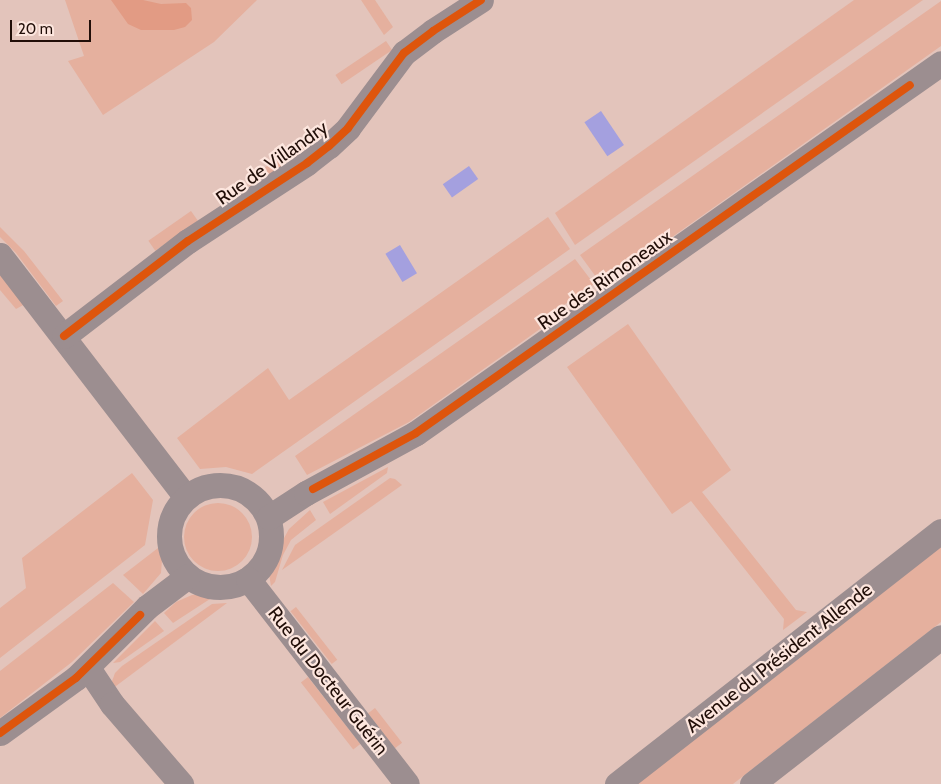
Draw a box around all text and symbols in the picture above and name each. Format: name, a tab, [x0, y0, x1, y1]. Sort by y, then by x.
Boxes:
scale bar	[12, 10, 94, 42]
text: 20 m	[18, 20, 53, 38]
street label: Rue de Villandry	[212, 116, 332, 210]
street label: Rue des Rimoneaux	[534, 225, 676, 335]
street label: Avenue du Président Allende	[681, 578, 877, 738]
street label: Rue du Docteur Guérin	[263, 602, 393, 760]

